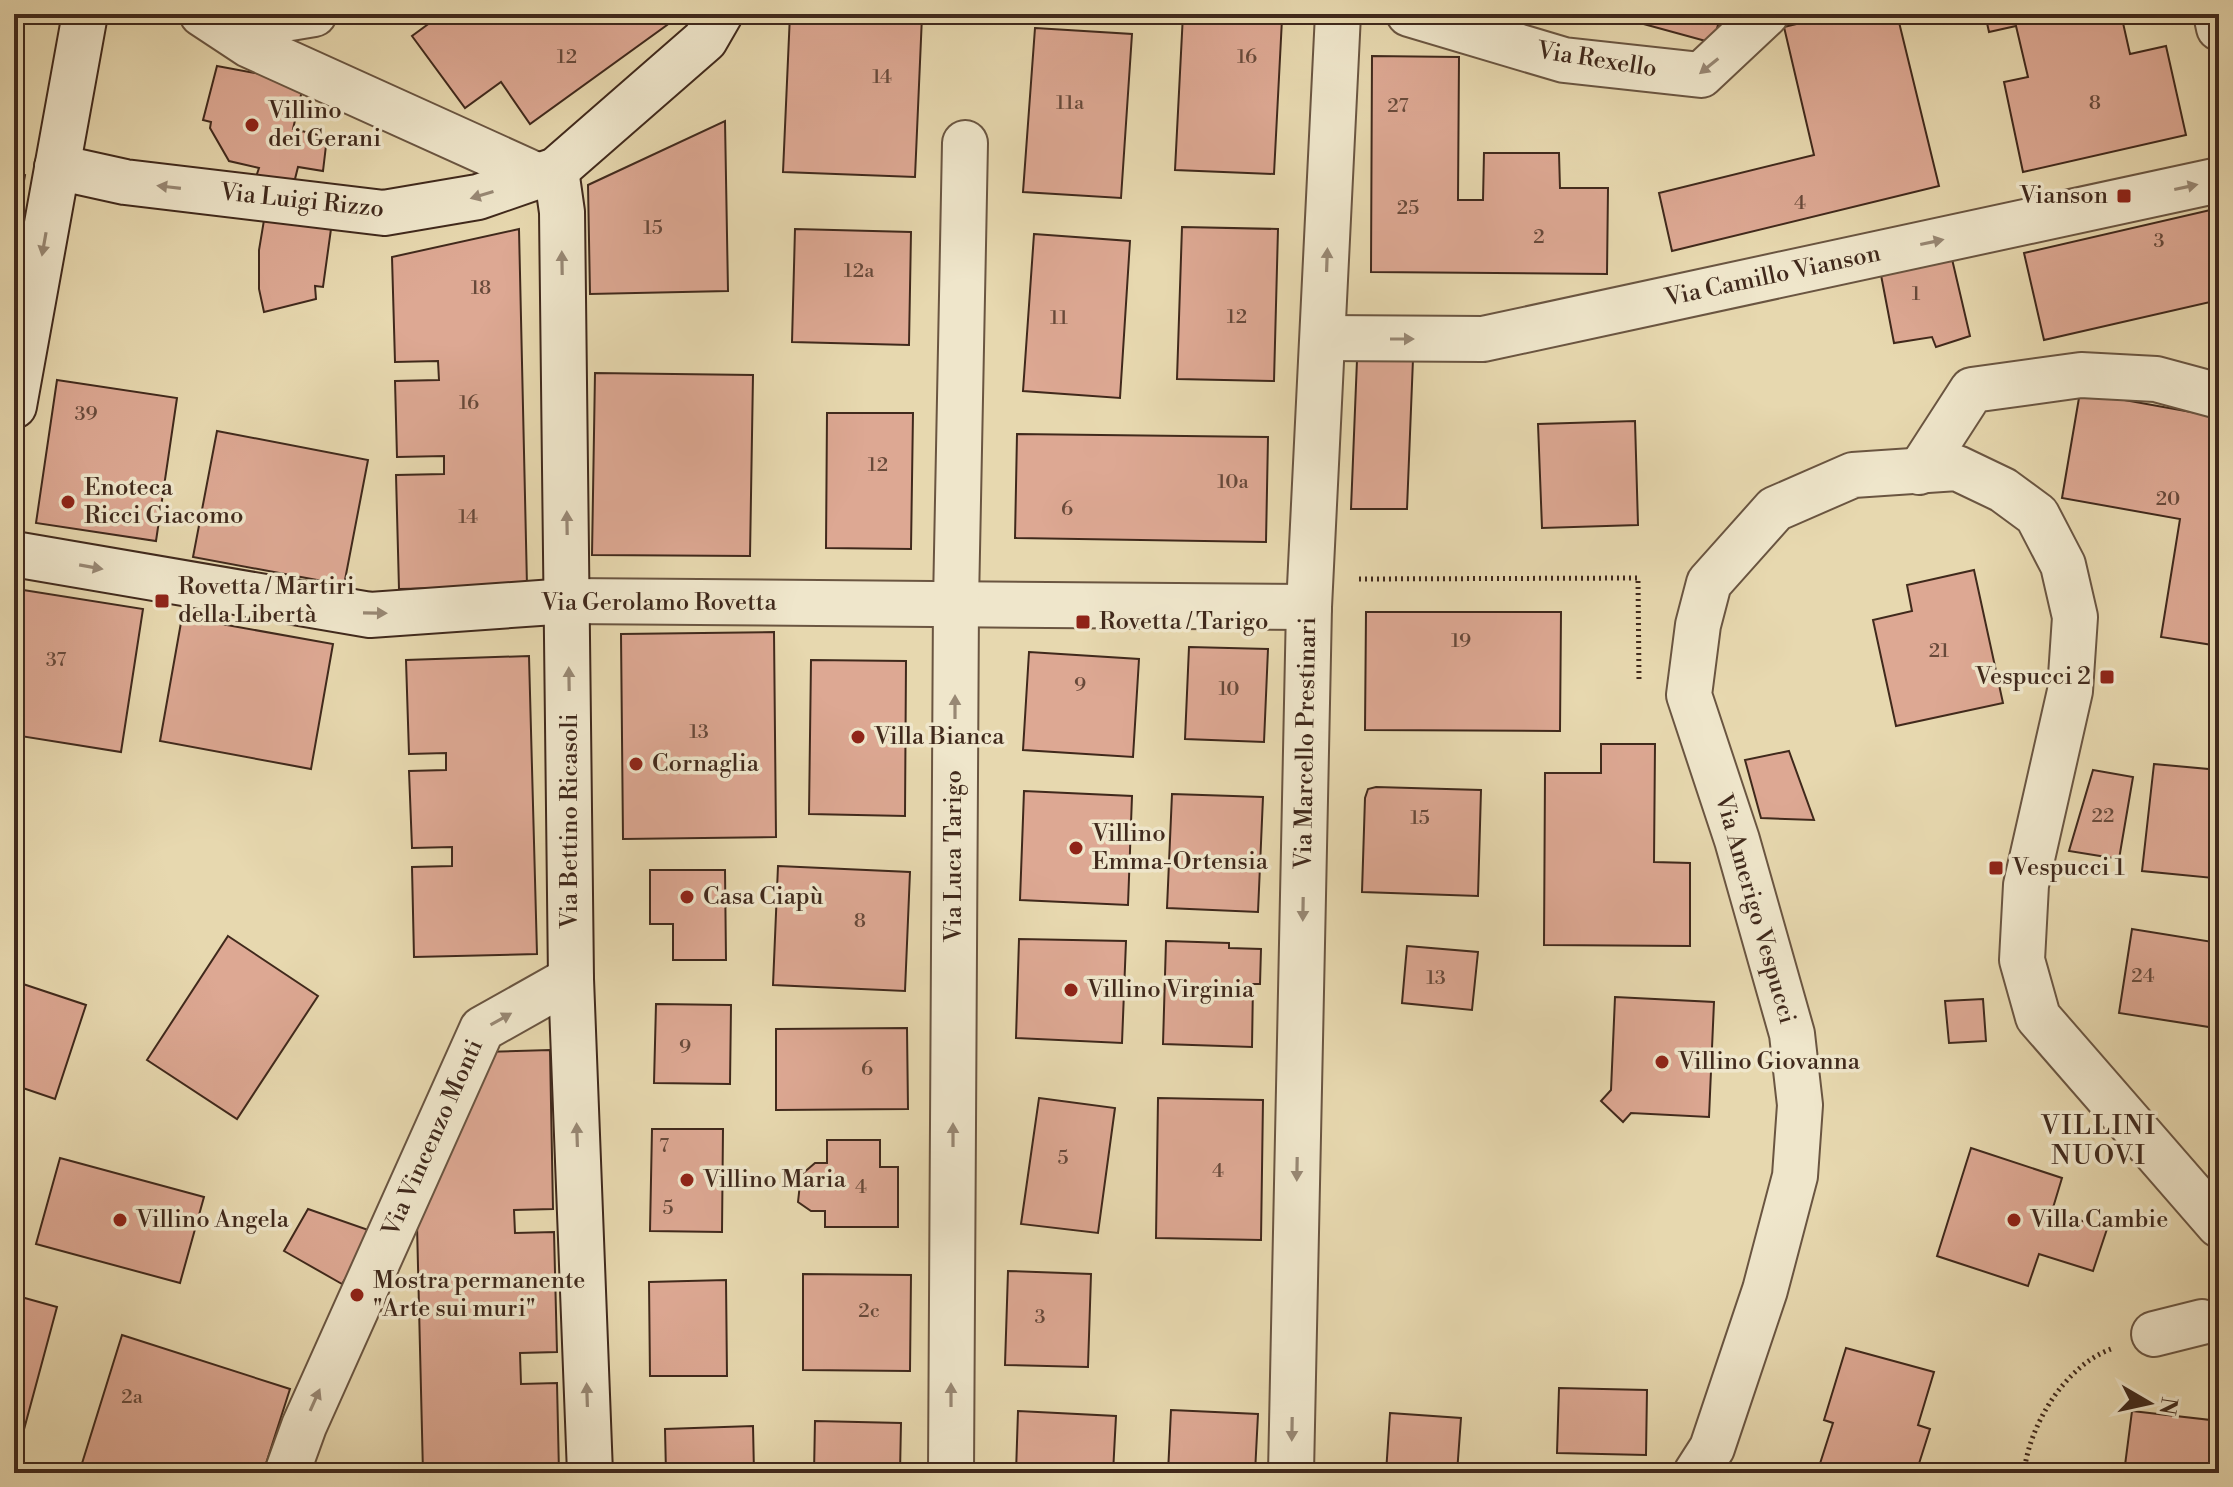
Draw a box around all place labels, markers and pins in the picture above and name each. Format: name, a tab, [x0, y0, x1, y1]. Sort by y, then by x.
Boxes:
place label: Villino dei Gerani	[267, 96, 381, 154]
marker: Villino dei Gerani	[243, 116, 261, 134]
place label: Vianson	[2019, 181, 2108, 211]
marker: Vianson	[2115, 187, 2133, 205]
place label: Enoteca Ricci Giacomo	[84, 473, 243, 531]
marker: Enoteca Ricci Giacomo	[59, 493, 77, 511]
place label: Rovetta / Martiri della Libertà	[178, 572, 355, 630]
marker: Rovetta / Martiri della Libertà	[153, 592, 171, 610]
place label: Rovetta / Tarigo	[1099, 607, 1268, 637]
marker: Rovetta / Tarigo	[1074, 613, 1092, 631]
place label: Vespucci 2	[1974, 662, 2091, 692]
marker: Vespucci 2	[2098, 668, 2116, 686]
place label: Villa Bianca	[873, 722, 1005, 752]
marker: Villa Bianca	[849, 728, 867, 746]
place label: Cornaglia	[652, 749, 760, 779]
marker: Cornaglia	[627, 755, 645, 773]
place label: Villino Emma-Ortensia	[1091, 819, 1269, 877]
marker: Villino Emma-Ortensia	[1067, 839, 1085, 857]
place label: Vespucci 1	[2011, 853, 2125, 883]
marker: Vespucci 1	[1987, 859, 2005, 877]
place label: Casa Ciapù	[703, 882, 824, 912]
marker: Casa Ciapù	[678, 888, 696, 906]
place label: Villino Virginia	[1086, 975, 1255, 1005]
marker: Villino Virginia	[1062, 981, 1080, 999]
place label: Villino Giovanna	[1677, 1047, 1861, 1077]
marker: Villino Giovanna	[1653, 1053, 1671, 1071]
place label: Villino Maria	[702, 1165, 847, 1195]
marker: Villino Maria	[678, 1171, 696, 1189]
place label: Villino Angela	[135, 1205, 290, 1235]
place label: Villa Cambie	[2029, 1205, 2168, 1235]
marker: Villino Angela	[111, 1211, 129, 1229]
marker: Villa Cambie	[2005, 1211, 2023, 1229]
place label: Mostra permanente "Arte sui muri"	[373, 1266, 585, 1324]
marker: Mostra permanente "Arte sui muri"	[348, 1286, 366, 1304]

